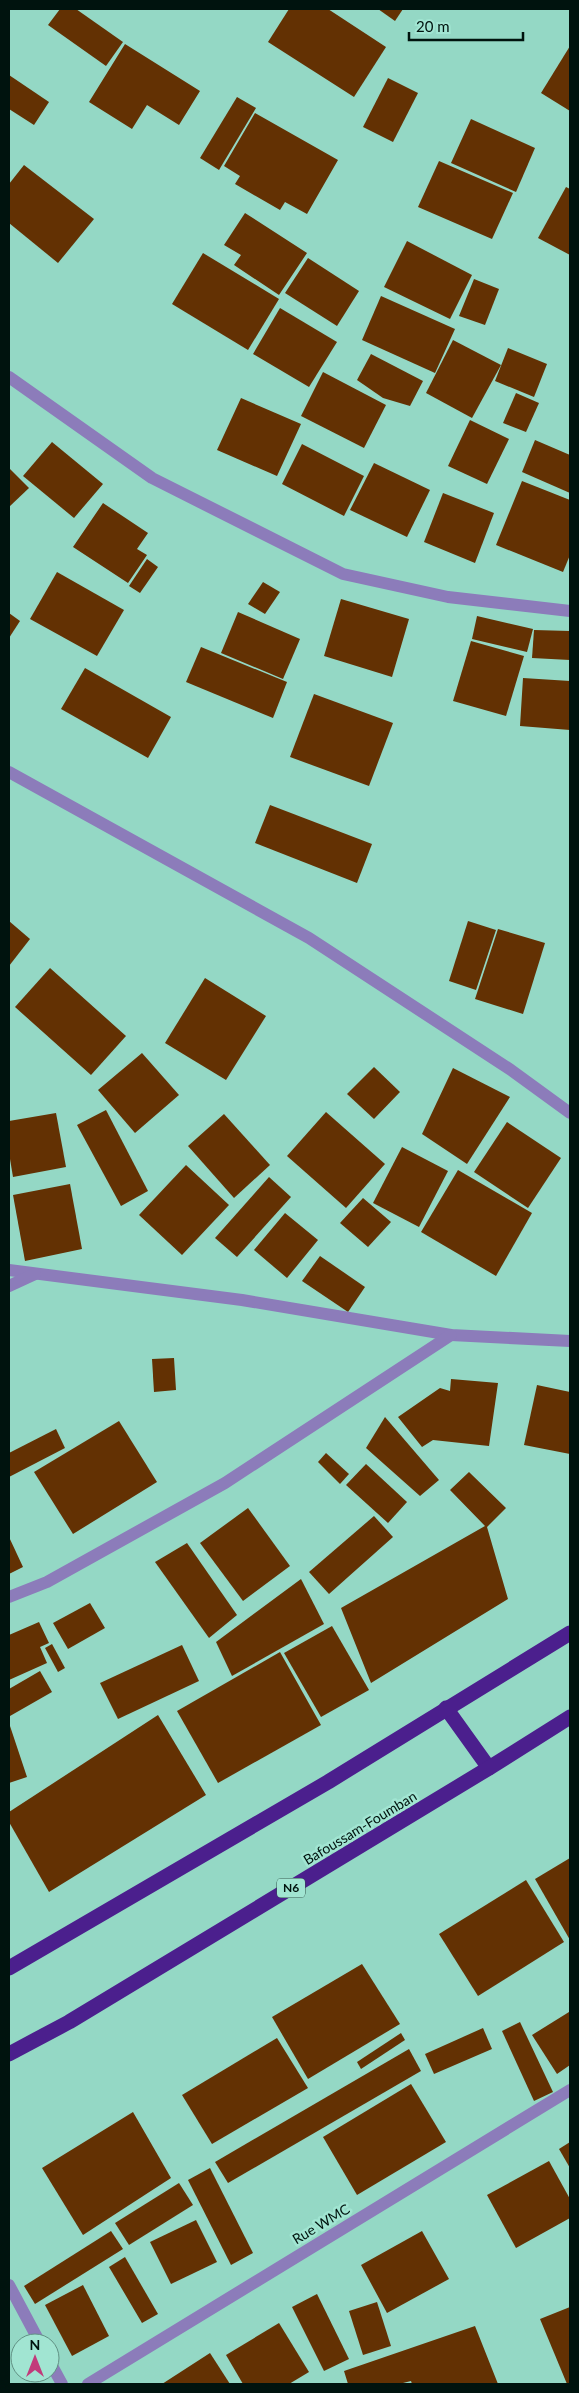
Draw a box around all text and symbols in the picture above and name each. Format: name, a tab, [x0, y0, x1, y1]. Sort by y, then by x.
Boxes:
scale bar	[409, 10, 523, 42]
text: 20 m	[416, 17, 450, 35]
street label: Bafoussam-Foumban	[300, 1787, 419, 1868]
road number: N6	[277, 1879, 305, 1898]
street label: Rue WMC	[289, 2199, 353, 2247]
north arrow	[10, 2333, 60, 2383]
text: N	[30, 2336, 40, 2353]

